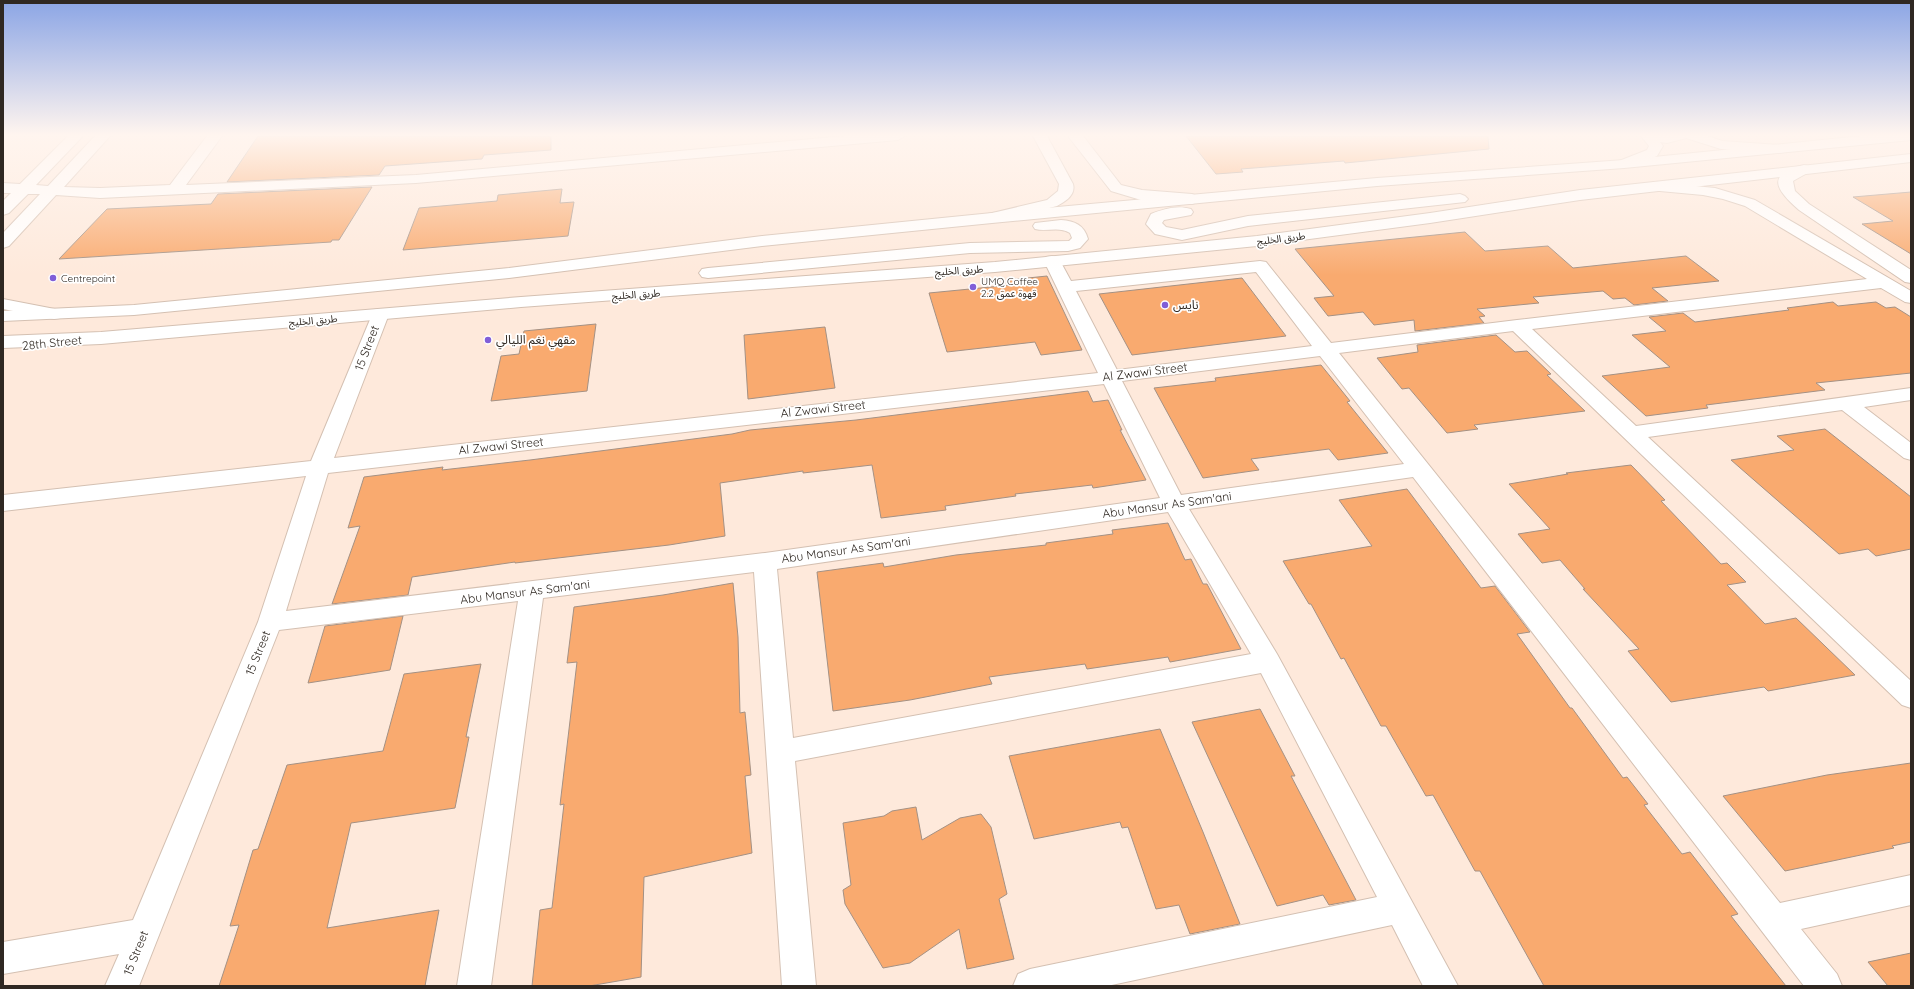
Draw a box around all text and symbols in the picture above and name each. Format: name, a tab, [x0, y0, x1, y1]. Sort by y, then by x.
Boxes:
street label: طريق الخليج	[1256, 229, 1306, 249]
street label: طريق الخليج	[934, 262, 984, 280]
place label: Centrepoint	[61, 272, 116, 285]
marker: Centrepoint	[48, 273, 58, 283]
place label: UMQ Coffee 2.2 قهوة عمق	[981, 275, 1038, 300]
marker: UMQ Coffee 2.2 قهوة عمق	[968, 282, 978, 292]
street label: طريق الخليج	[611, 286, 661, 304]
place label: نايس	[1173, 297, 1199, 312]
marker: نايس	[1160, 300, 1170, 310]
street label: طريق الخليج	[288, 312, 338, 330]
street label: 15 Street	[351, 323, 382, 372]
street label: 28th Street	[21, 332, 83, 353]
place label: مقهي نغم الليالي	[496, 332, 575, 350]
marker: مقهي نغم الليالي	[483, 335, 493, 345]
street label: Al Zwawi Street	[1102, 359, 1188, 384]
street label: Al Zwawi Street	[780, 397, 866, 420]
street label: Al Zwawi Street	[458, 434, 544, 457]
street label: Abu Mansur As Sam'ani	[1101, 488, 1233, 521]
street label: Abu Mansur As Sam'ani	[780, 533, 912, 566]
street label: Abu Mansur As Sam'ani	[459, 576, 591, 607]
street label: 15 Street	[242, 628, 273, 677]
street label: 15 Street	[120, 928, 151, 977]

